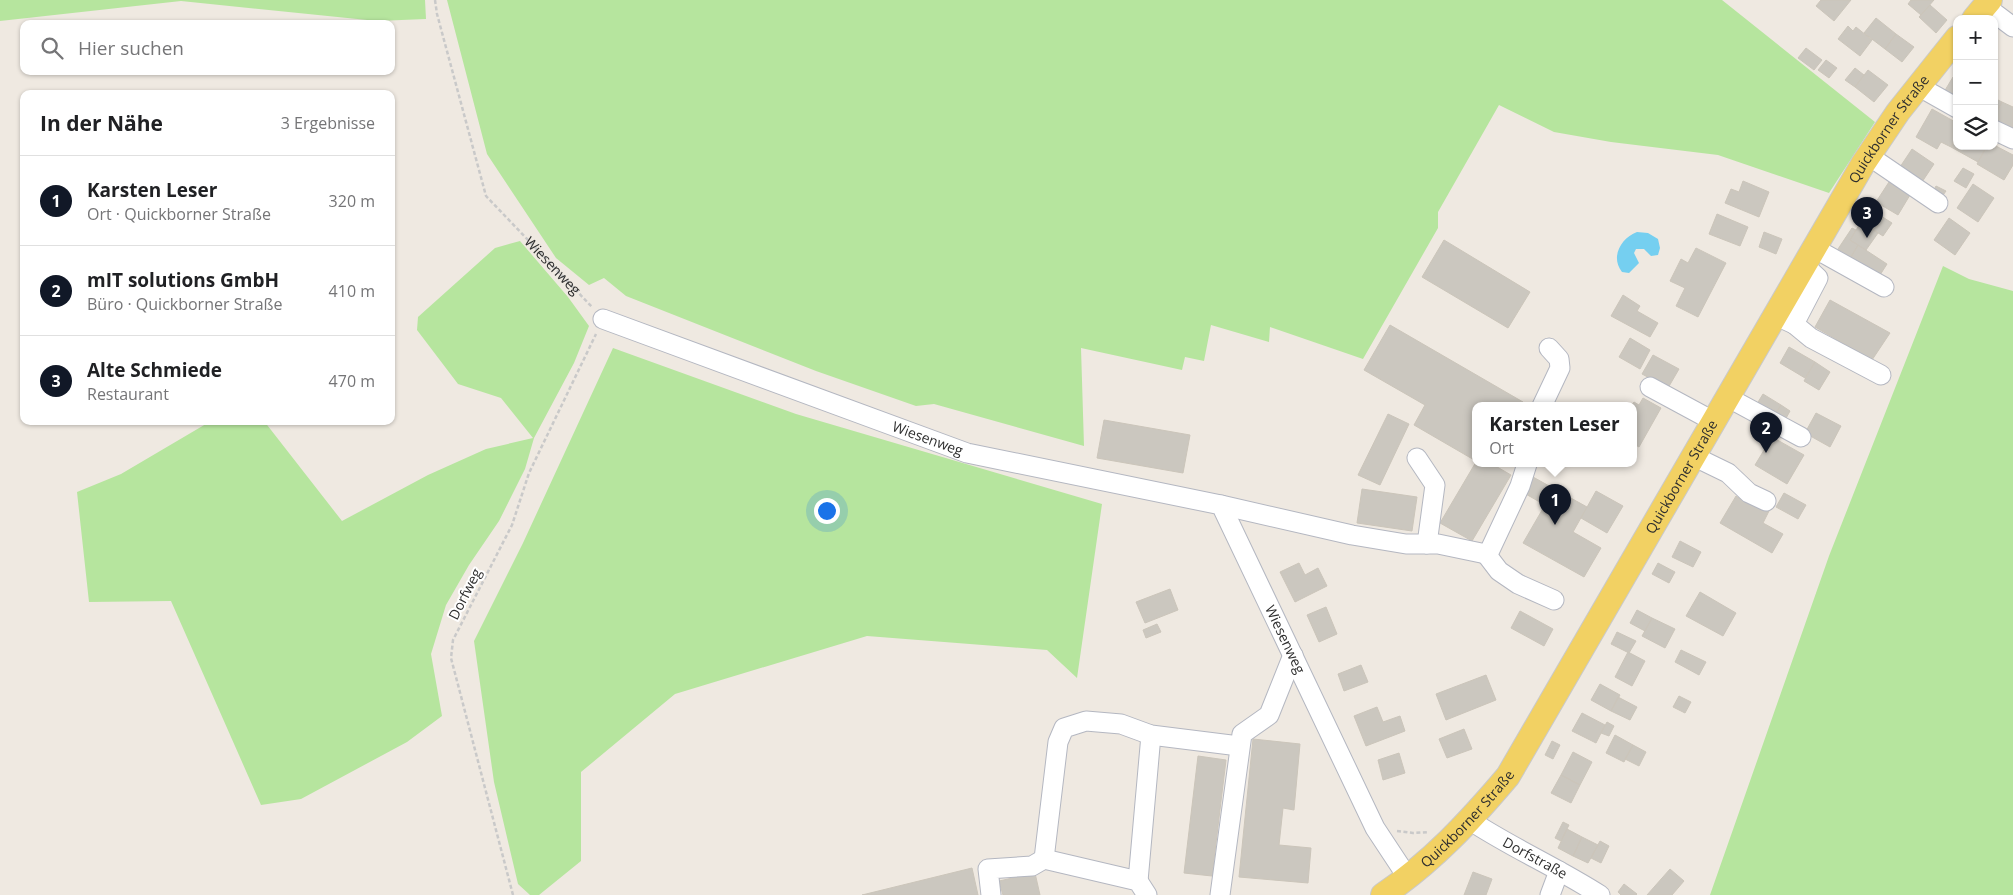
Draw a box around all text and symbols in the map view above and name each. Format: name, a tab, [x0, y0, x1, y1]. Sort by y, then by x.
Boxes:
map controls	[1953, 15, 1998, 150]
button: +	[1953, 15, 1998, 60]
search box	[20, 20, 395, 75]
icon: search	[38, 34, 66, 62]
text: Hier suchen	[78, 35, 184, 61]
button: −	[1953, 60, 1998, 105]
street label: Quickborner Straße	[1844, 71, 1933, 187]
button: layers	[1953, 105, 1998, 150]
text: In der Nähe	[40, 109, 163, 137]
text: 3 Ergebnisse	[281, 112, 375, 134]
text: Karsten Leser	[87, 177, 217, 203]
text: 1	[51, 190, 61, 212]
text: 320 m	[329, 190, 375, 212]
pin: 3	[1851, 197, 1883, 238]
text: Ort · Quickborner Straße	[87, 203, 271, 225]
street label: Wiesenweg	[521, 232, 586, 299]
text: mIT solutions GmbH	[87, 267, 279, 293]
text: 2	[51, 280, 61, 302]
text: 410 m	[329, 280, 375, 302]
text: Büro · Quickborner Straße	[87, 293, 283, 315]
text: Alte Schmiede	[87, 357, 222, 383]
text: 3	[51, 370, 61, 392]
text: 470 m	[329, 370, 375, 392]
text: Restaurant	[87, 383, 169, 405]
popup	[1472, 402, 1637, 467]
text: Karsten Leser	[1489, 411, 1620, 437]
pin: 2	[1750, 412, 1782, 453]
street label: Wiesenweg	[890, 416, 966, 460]
street label: Quickborner Straße	[1641, 416, 1722, 537]
text: Ort	[1489, 437, 1514, 459]
pin: 1	[1539, 484, 1571, 525]
your location	[814, 498, 840, 524]
street label: Dorfweg	[444, 564, 486, 623]
street label: Wiesenweg	[1261, 602, 1310, 677]
street label: Quickborner Straße	[1416, 766, 1518, 872]
street label: Dorfstraße	[1500, 832, 1571, 883]

